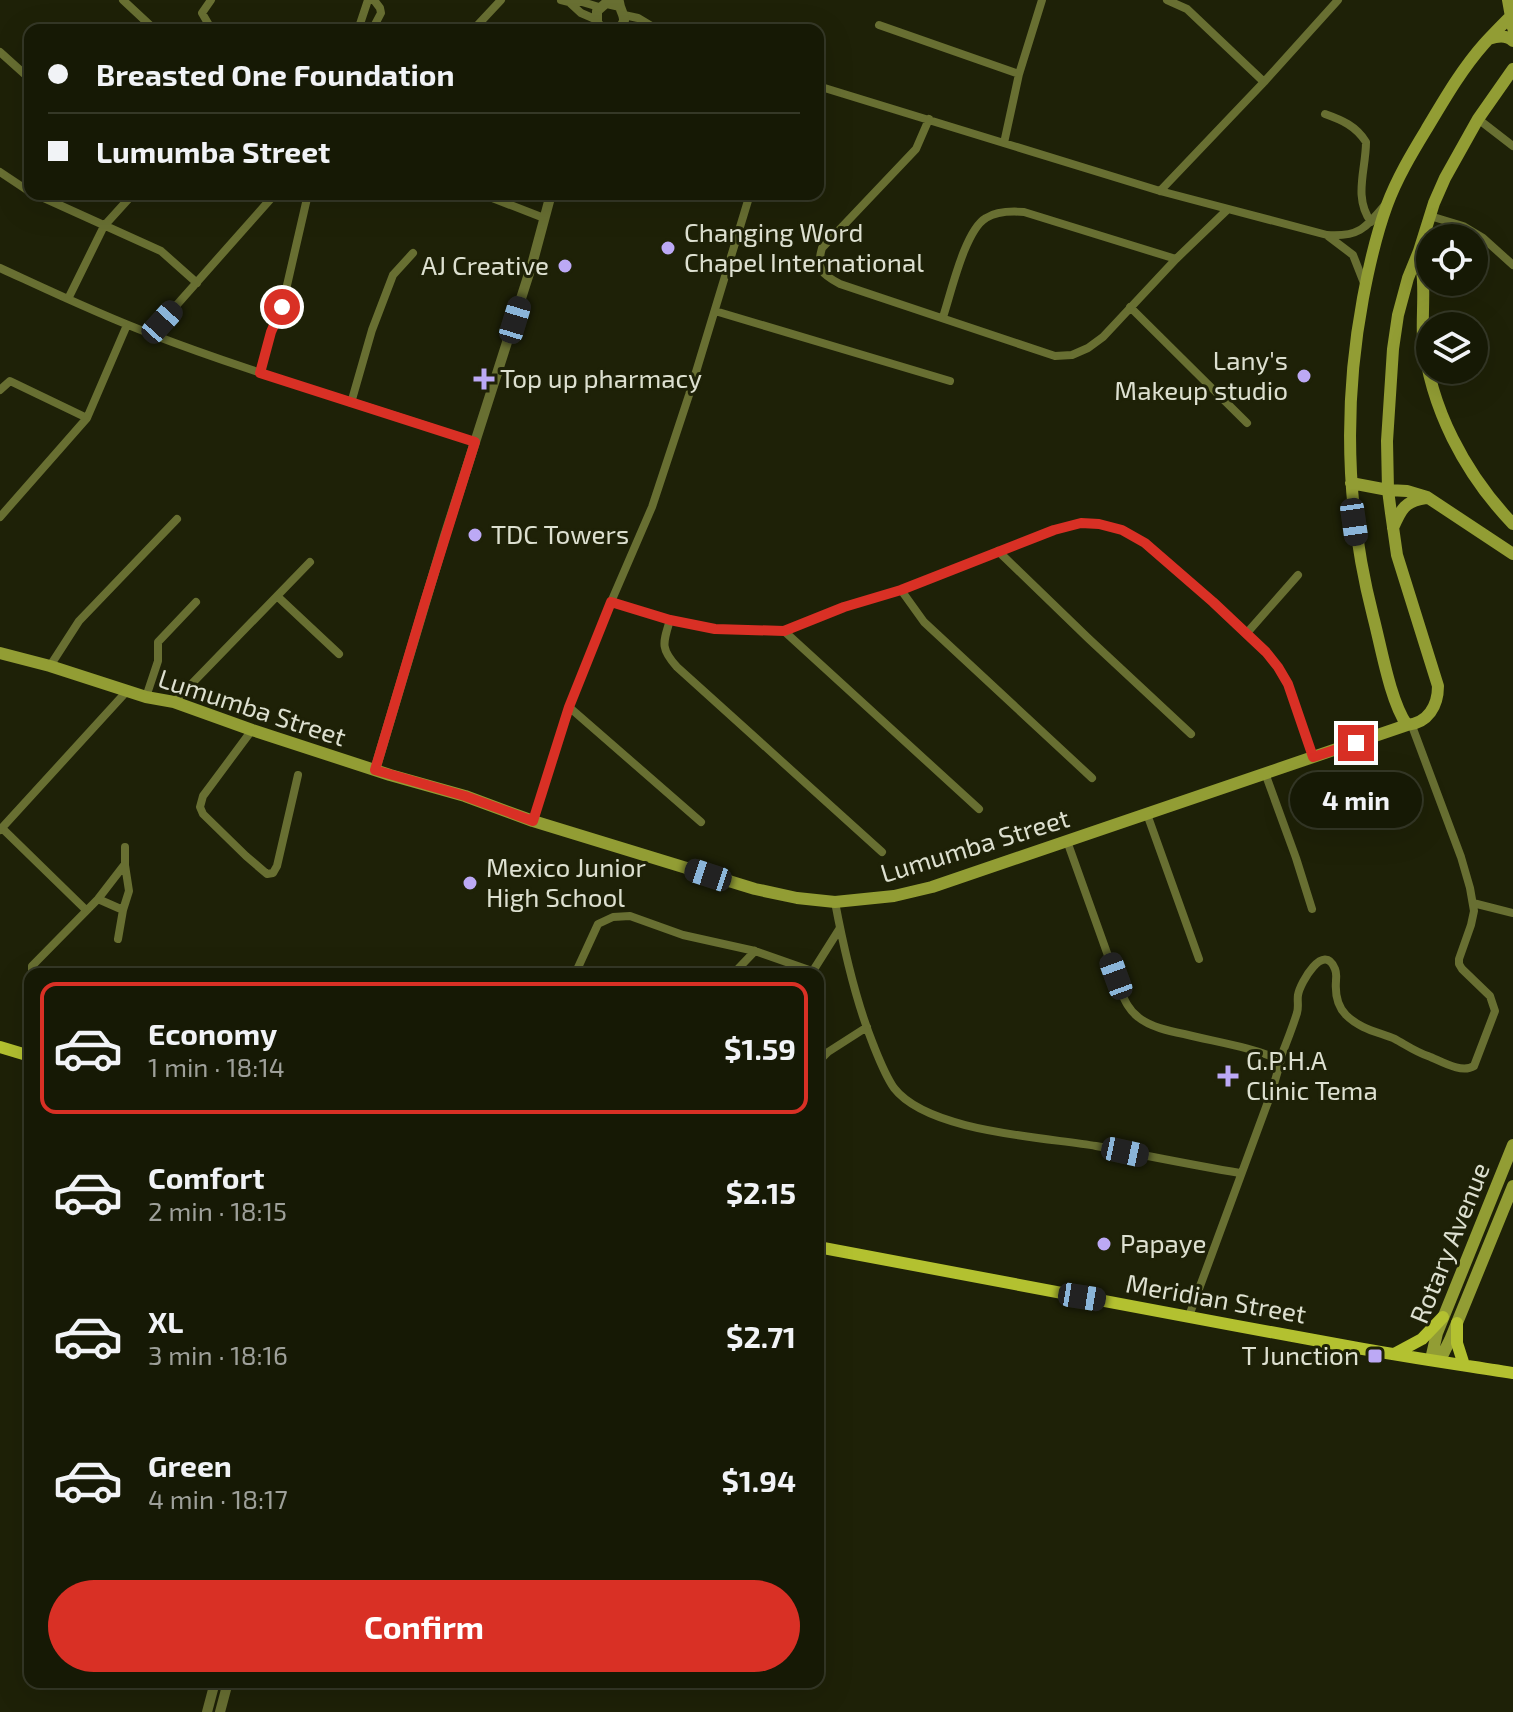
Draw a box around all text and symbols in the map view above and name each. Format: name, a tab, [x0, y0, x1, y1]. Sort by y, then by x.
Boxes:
text: Breasted One Foundation	[96, 56, 454, 92]
text: Lumumba Street	[96, 133, 330, 169]
place label: Changing Word Chapel International	[684, 216, 924, 277]
map controls	[1416, 224, 1488, 384]
button: locate	[1416, 224, 1488, 296]
marker: Changing Word Chapel International	[659, 239, 677, 257]
place label: AJ Creative	[421, 249, 549, 280]
marker: AJ Creative	[556, 257, 574, 275]
route start	[264, 289, 300, 325]
car	[497, 294, 533, 346]
car	[137, 296, 187, 348]
button: layers	[1416, 312, 1488, 384]
place label: Lany's Makeup studio	[1114, 344, 1288, 405]
place label: Top up pharmacy	[500, 362, 702, 393]
marker: Lany's Makeup studio	[1295, 367, 1313, 385]
marker: Top up pharmacy	[475, 370, 493, 388]
car	[1339, 497, 1369, 547]
place label: TDC Towers	[491, 518, 629, 549]
marker: TDC Towers	[466, 526, 484, 544]
street label: Lumumba Street	[155, 662, 350, 752]
route end	[1338, 725, 1374, 761]
callout: 4 min	[1290, 771, 1422, 827]
text: 4 min	[1322, 784, 1390, 815]
street label: Lumumba Street	[876, 801, 1073, 888]
place label: Mexico Junior High School	[486, 851, 646, 912]
car	[681, 856, 735, 894]
marker: Mexico Junior High School	[461, 874, 479, 892]
car	[1097, 949, 1135, 1003]
icon: car	[52, 1012, 124, 1084]
text: Economy	[148, 1015, 277, 1051]
text: $1.59	[724, 1030, 796, 1066]
place label: G.P.H.A Clinic Tema	[1246, 1044, 1378, 1105]
text: 1 min · 18:14	[148, 1051, 285, 1082]
marker: G.P.H.A Clinic Tema	[1217, 1065, 1239, 1087]
car	[1099, 1135, 1151, 1169]
icon: car	[52, 1156, 124, 1228]
street label: Rotary Avenue	[1402, 1157, 1495, 1327]
text: Comfort	[148, 1159, 265, 1195]
text: $2.15	[726, 1174, 796, 1210]
text: 2 min · 18:15	[148, 1195, 287, 1226]
place label: Papaye	[1120, 1227, 1206, 1258]
marker: Papaye	[1095, 1235, 1113, 1253]
street label: Meridian Street	[1124, 1266, 1309, 1329]
car	[1056, 1281, 1108, 1313]
icon: car	[52, 1300, 124, 1372]
text: XL	[148, 1303, 183, 1339]
text: $2.71	[726, 1318, 796, 1354]
text: 3 min · 18:16	[148, 1339, 288, 1370]
place label: T Junction	[1242, 1339, 1359, 1370]
marker: T Junction	[1366, 1347, 1384, 1365]
icon: car	[52, 1444, 124, 1516]
text: Green	[148, 1447, 232, 1483]
text: $1.94	[722, 1462, 796, 1498]
text: 4 min · 18:17	[148, 1483, 288, 1514]
button: Confirm	[48, 1580, 800, 1672]

